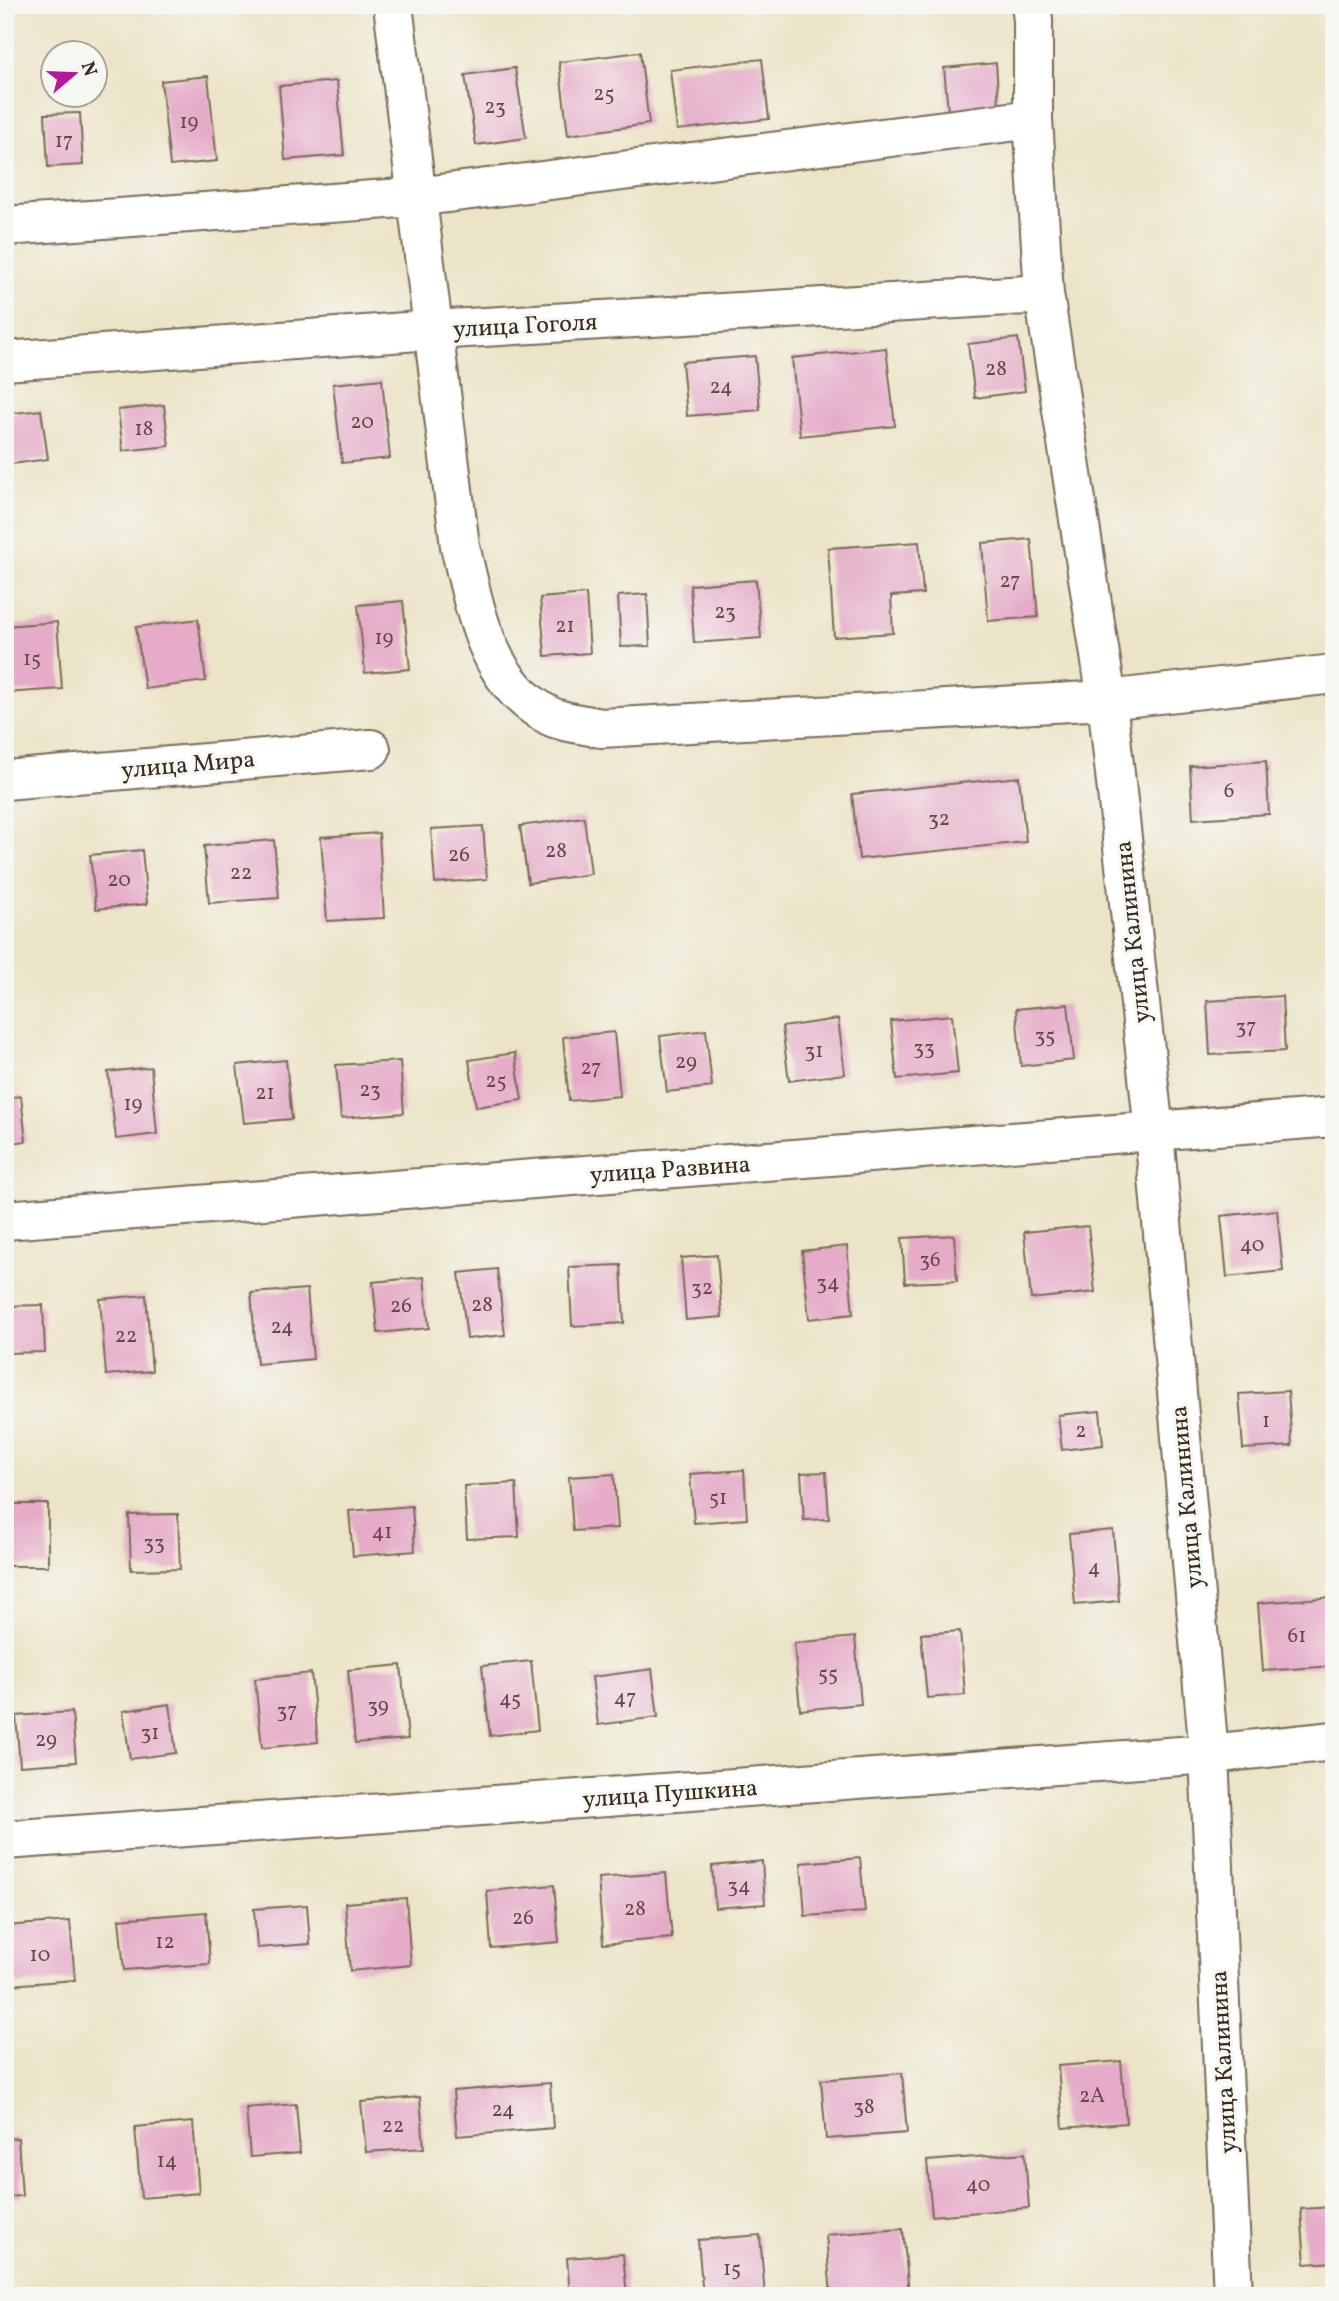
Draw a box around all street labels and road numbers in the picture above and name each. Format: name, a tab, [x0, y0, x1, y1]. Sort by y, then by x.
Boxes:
street label: улица Гоголя	[452, 306, 598, 348]
street label: улица Мира	[120, 743, 257, 789]
street label: улица Калинина	[1107, 839, 1160, 1025]
street label: улица Развина	[589, 1148, 752, 1194]
street label: улица Калинина	[1163, 1404, 1213, 1590]
street label: улица Пушкина	[581, 1772, 759, 1818]
street label: улица Калинина	[1203, 1969, 1247, 2154]

